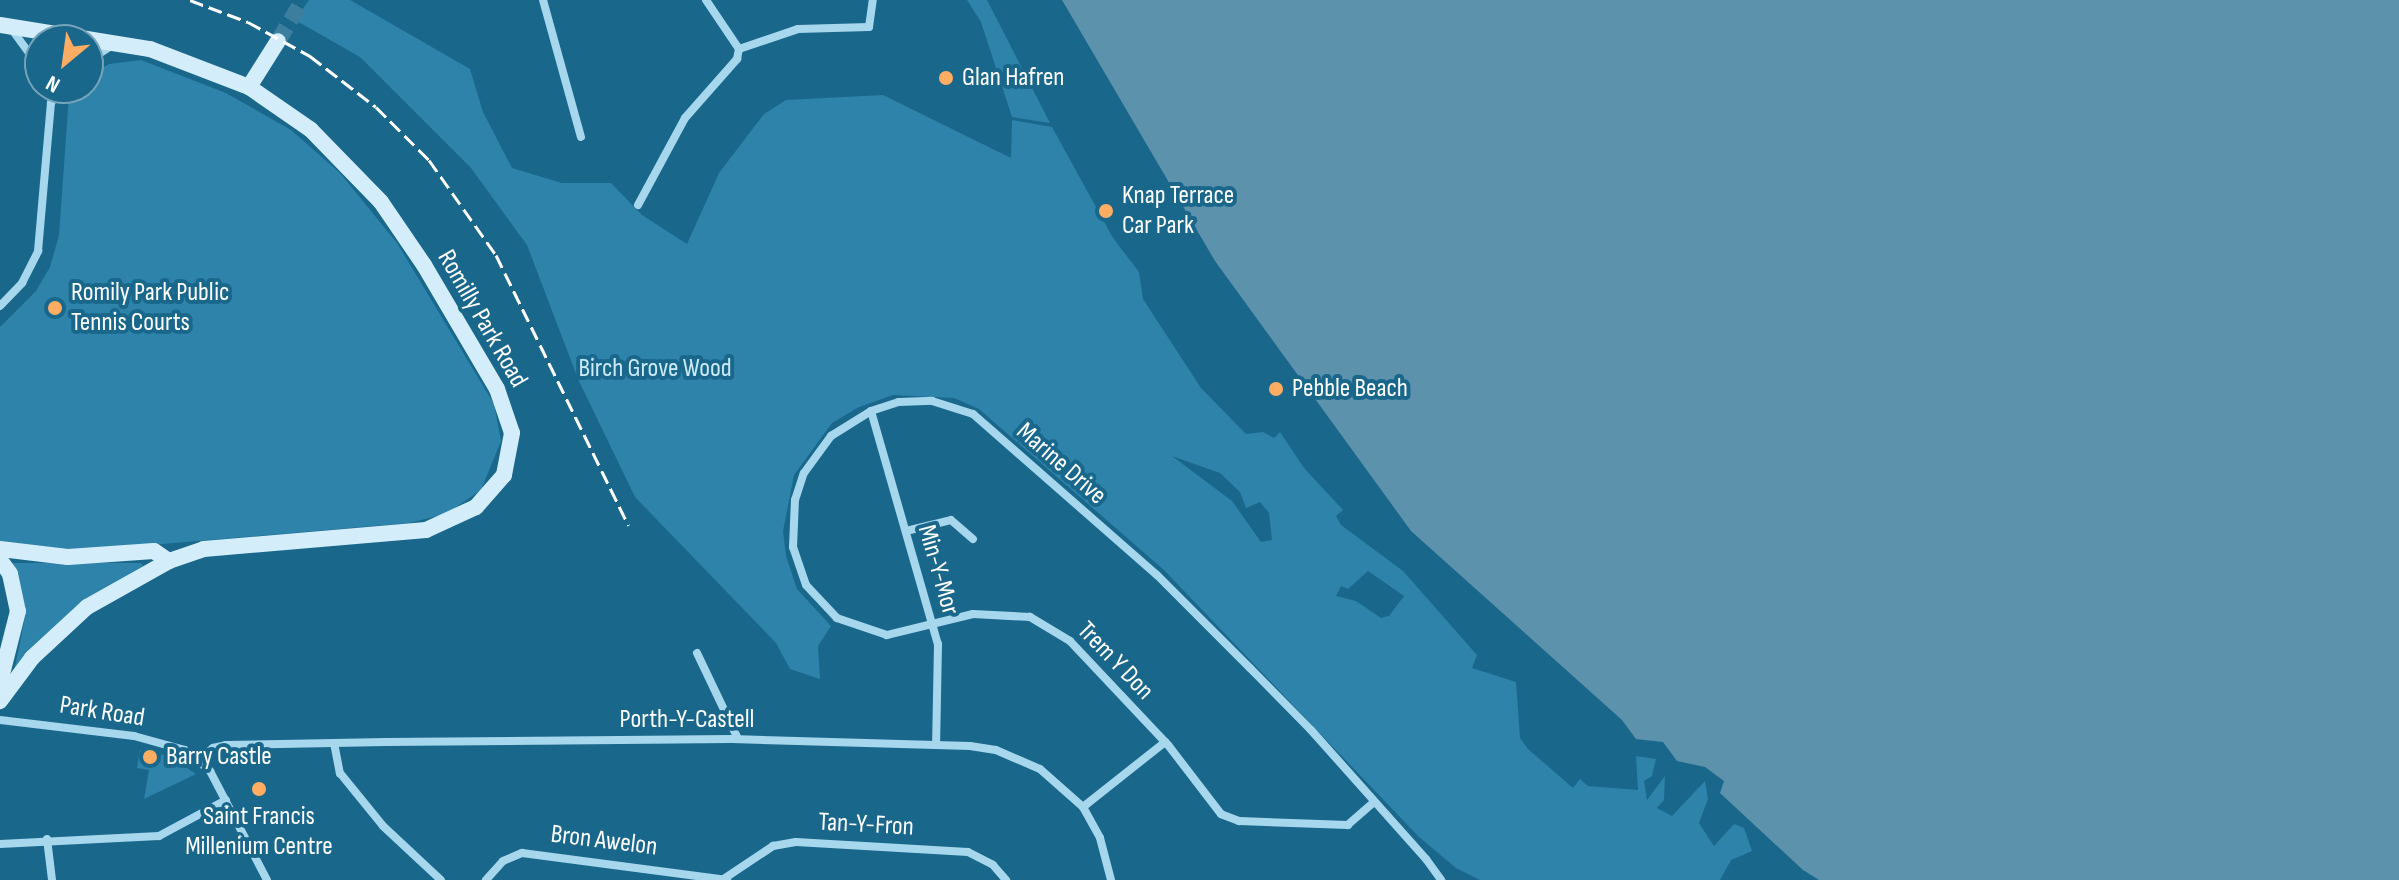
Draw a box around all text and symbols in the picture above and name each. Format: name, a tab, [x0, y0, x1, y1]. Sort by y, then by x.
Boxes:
north arrow	[24, 24, 104, 104]
place label: Glan Hafren	[962, 62, 1064, 94]
text: N	[41, 69, 65, 98]
marker: Glan Hafren	[937, 69, 955, 87]
place label: Knap Terrace Car Park	[1122, 180, 1234, 242]
marker: Knap Terrace Car Park	[1097, 202, 1115, 220]
street label: Romilly Park Road	[430, 245, 534, 393]
place label: Romily Park Public Tennis Courts	[71, 277, 229, 338]
marker: Romily Park Public Tennis Courts	[46, 299, 64, 317]
park label: Birch Grove Wood	[578, 353, 732, 385]
place label: Pebble Beach	[1292, 373, 1408, 405]
marker: Pebble Beach	[1267, 380, 1285, 398]
street label: Marine Drive	[1010, 417, 1112, 511]
street label: Min-Y-Mor	[910, 522, 966, 618]
street label: Trem Y Don	[1070, 615, 1160, 707]
street label: Park Road	[57, 690, 147, 734]
street label: Porth-Y-Castell	[620, 704, 754, 736]
place label: Barry Castle	[166, 741, 272, 773]
marker: Barry Castle	[141, 748, 159, 766]
marker: Saint Francis Millenium Centre	[250, 780, 268, 798]
place label: Saint Francis Millenium Centre	[185, 801, 333, 862]
street label: Tan-Y-Fron	[817, 807, 915, 843]
street label: Bron Awelon	[549, 819, 659, 863]

